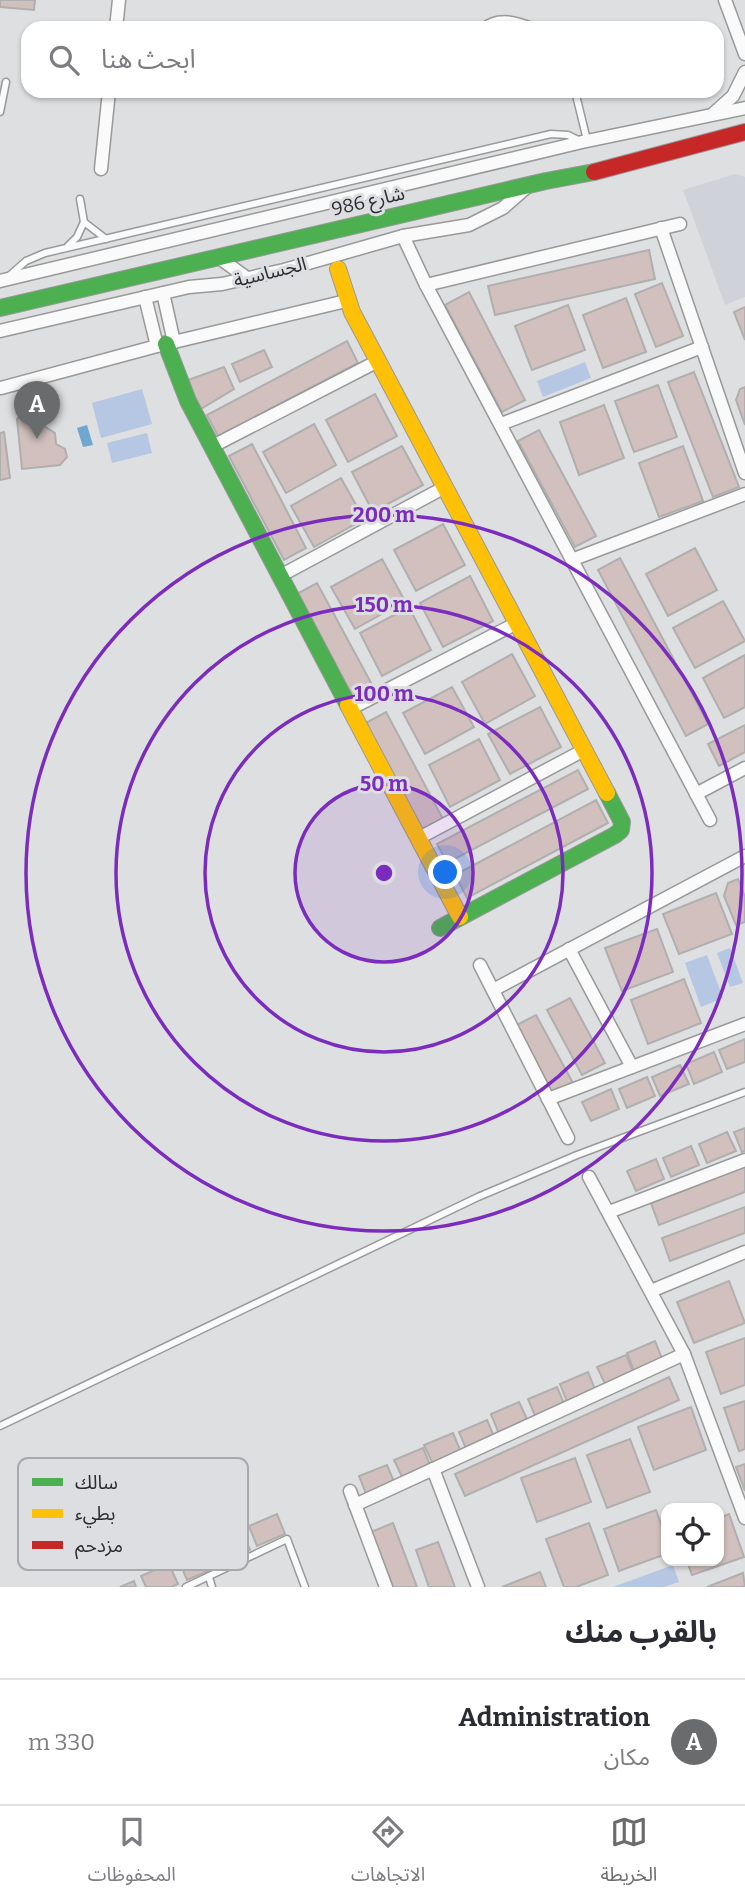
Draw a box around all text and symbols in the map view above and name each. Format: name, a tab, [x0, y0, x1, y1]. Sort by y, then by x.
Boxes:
search box	[21, 21, 724, 98]
icon: search	[45, 41, 83, 79]
text: ابحث هنا	[101, 44, 196, 75]
street label: شارع 986	[329, 181, 407, 223]
street label: الجساسية	[231, 252, 309, 292]
pin: A	[14, 381, 60, 439]
text: 200 m	[353, 502, 415, 528]
text: 150 m	[355, 592, 413, 618]
text: 100 m	[354, 681, 414, 707]
text: 50 m	[360, 771, 408, 797]
your location	[428, 855, 462, 889]
centre of rings	[372, 861, 396, 885]
legend	[18, 1458, 248, 1570]
text: سالك	[75, 1471, 118, 1494]
text: بطيء	[75, 1502, 115, 1528]
map controls	[661, 1503, 724, 1566]
button: locate	[661, 1503, 724, 1566]
text: مزدحم	[75, 1534, 123, 1560]
text: بالقرب منك	[565, 1614, 717, 1650]
text: Administration	[459, 1702, 650, 1733]
text: 330 m	[28, 1728, 95, 1756]
text: A	[686, 1728, 702, 1756]
text: مكان	[604, 1743, 650, 1771]
tab: المحفوظات	[88, 1813, 176, 1895]
tab: الاتجاهات	[351, 1813, 425, 1895]
tab: الخريطة	[600, 1813, 657, 1895]

